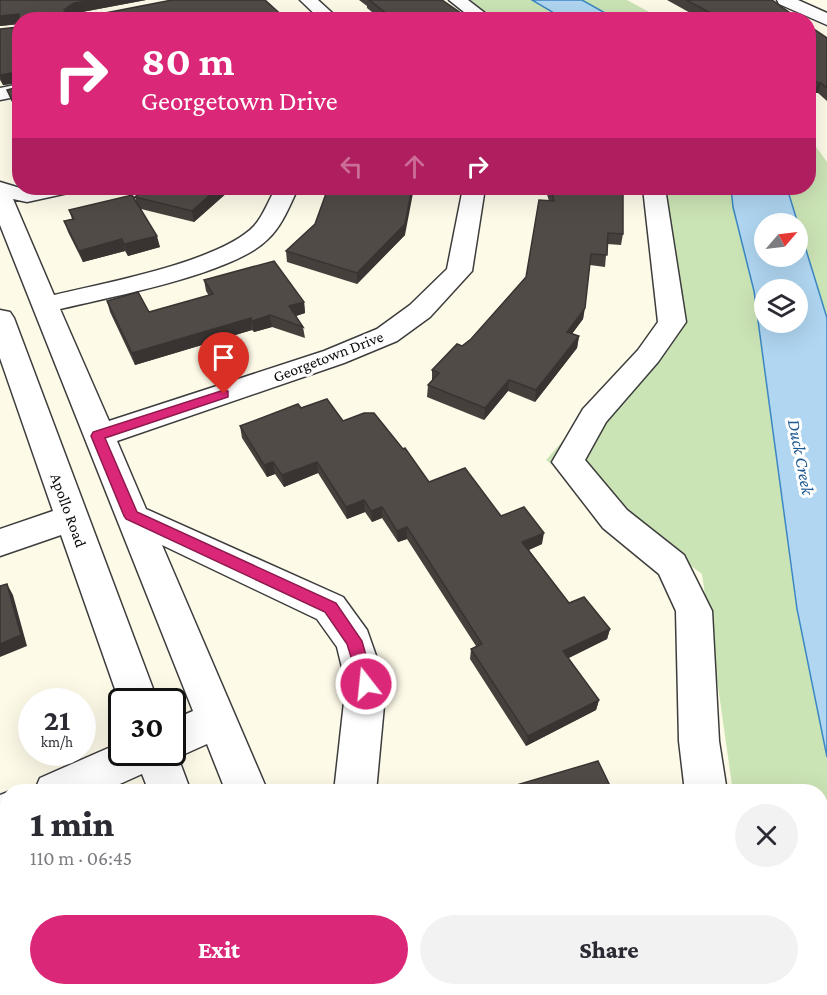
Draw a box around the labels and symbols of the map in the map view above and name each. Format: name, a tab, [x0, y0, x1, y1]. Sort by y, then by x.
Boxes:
north arrow	[754, 213, 808, 267]
street label: Georgetown Drive	[271, 328, 386, 386]
pin	[198, 332, 249, 394]
water label: Duck Creek	[784, 418, 818, 498]
street label: Apollo Road	[46, 471, 90, 550]
position arrow	[334, 652, 398, 716]
speed limit sign: 30	[108, 688, 186, 766]

